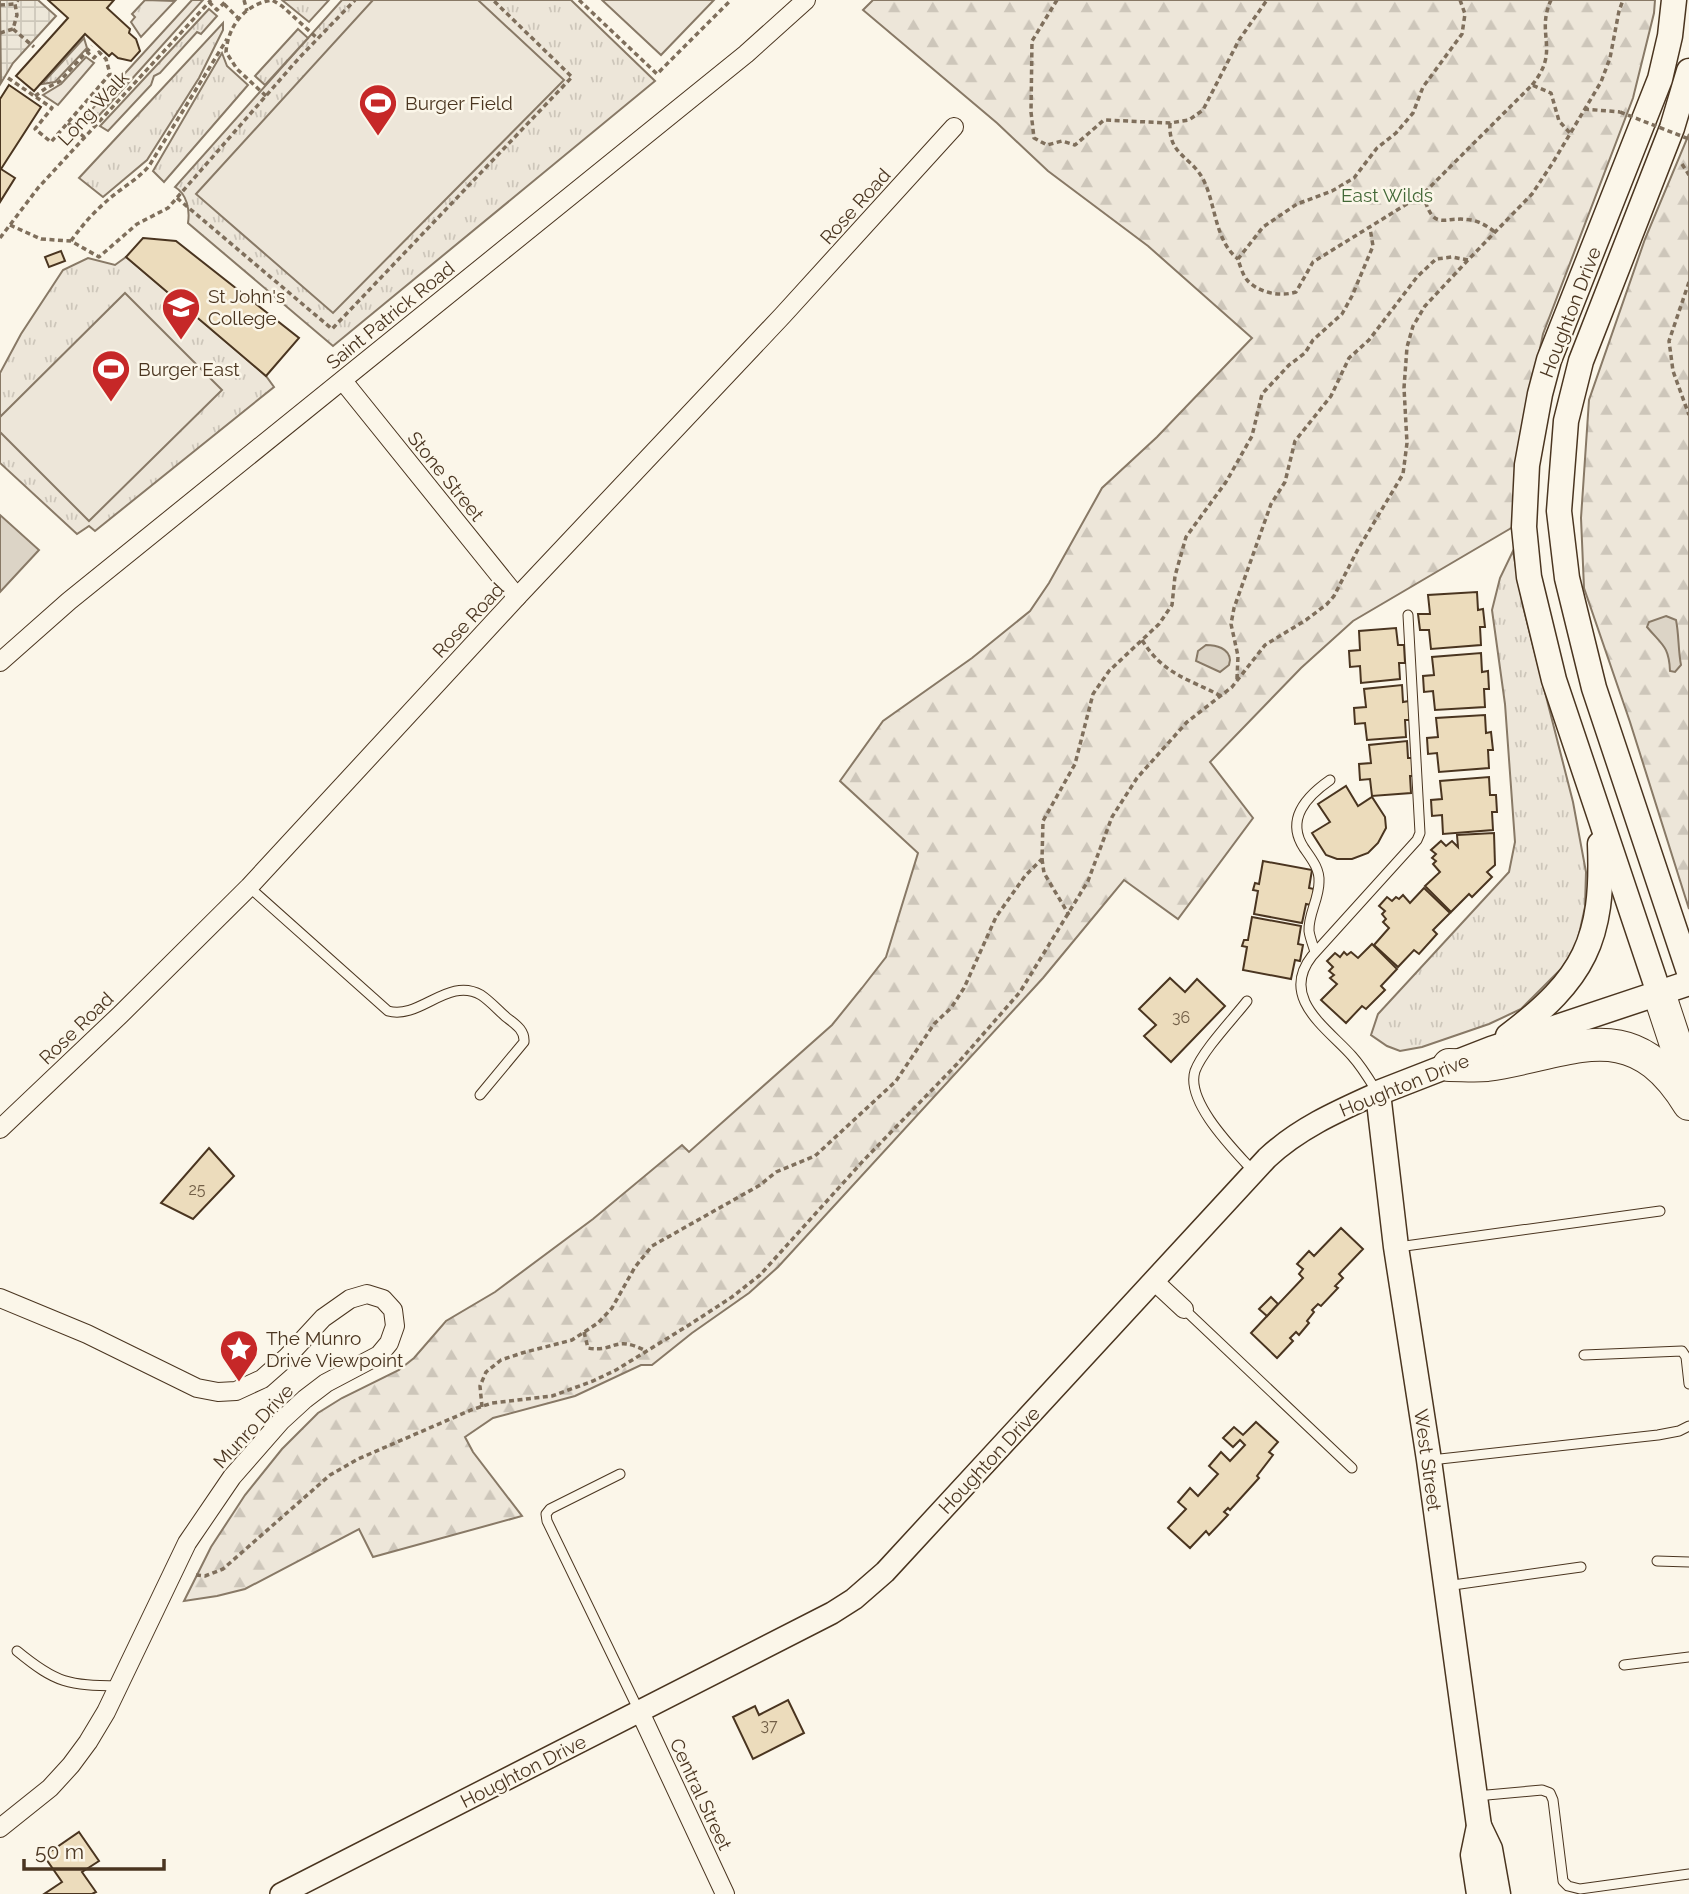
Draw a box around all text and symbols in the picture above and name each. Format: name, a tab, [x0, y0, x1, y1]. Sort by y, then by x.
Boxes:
street label: Long Walk	[53, 66, 133, 150]
sports icon: Burger Field	[357, 82, 399, 137]
place label: Burger Field	[405, 92, 513, 114]
street label: Rose Road	[815, 164, 895, 248]
park label: East Wilds	[1341, 184, 1433, 206]
street label: Houghton Drive	[1535, 244, 1605, 380]
street label: Saint Patrick Road	[322, 257, 458, 373]
place label: St John's College	[208, 285, 285, 329]
school or university icon: St John's College	[160, 286, 202, 341]
sports icon: Burger East	[90, 348, 132, 403]
place label: Burger East	[138, 358, 240, 380]
street label: Stone Street	[403, 427, 489, 526]
street label: Rose Road	[428, 578, 508, 662]
street label: Rose Road	[34, 987, 118, 1069]
house number: 36	[1172, 1008, 1190, 1027]
street label: Houghton Drive	[1336, 1049, 1472, 1121]
house number: 25	[188, 1180, 206, 1199]
place label: The Munro Drive Viewpoint	[266, 1327, 404, 1371]
place icon: The Munro Drive Viewpoint	[218, 1328, 260, 1383]
street label: Munro Drive	[209, 1379, 297, 1473]
street label: Houghton Drive	[934, 1402, 1044, 1518]
street label: West Street	[1410, 1408, 1446, 1513]
house number: 37	[760, 1716, 778, 1735]
street label: Houghton Drive	[457, 1730, 589, 1812]
street label: Central Street	[666, 1735, 737, 1854]
scale bar	[24, 1828, 164, 1872]
text: 50 m	[35, 1839, 84, 1864]

